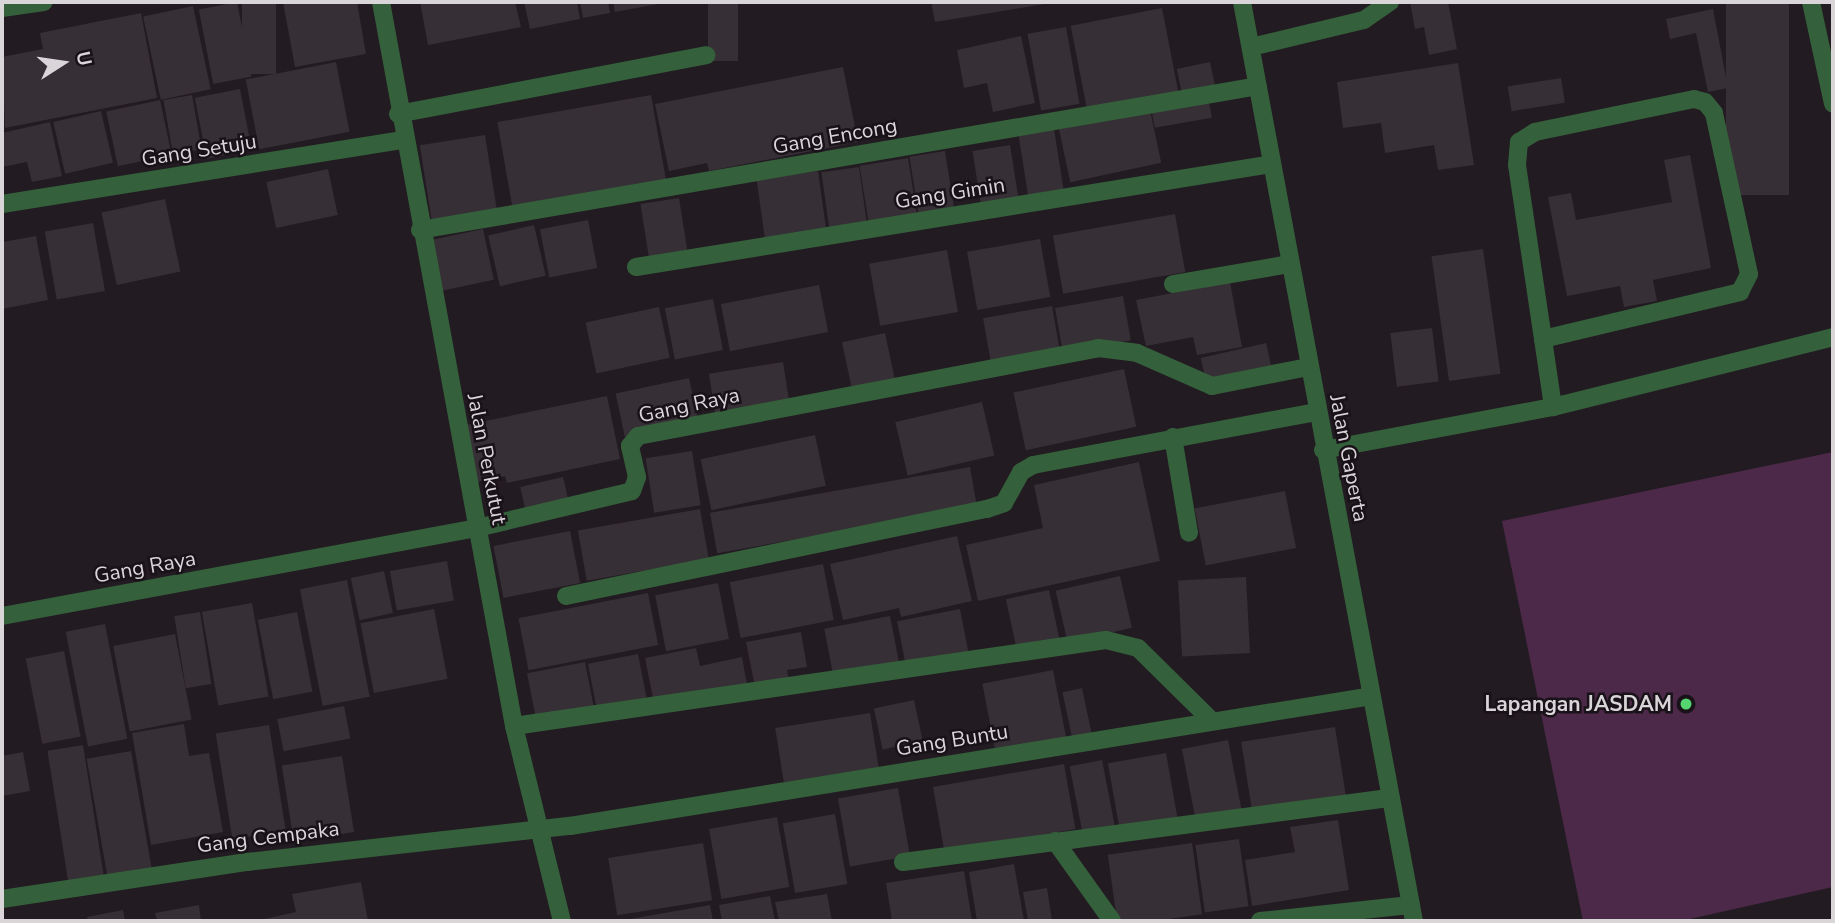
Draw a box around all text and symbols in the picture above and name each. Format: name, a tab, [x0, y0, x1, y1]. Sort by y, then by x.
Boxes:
north arrow	[28, 28, 98, 98]
text: U	[69, 49, 98, 68]
street label: Gang Encong	[771, 113, 899, 159]
street label: Gang Setuju	[140, 128, 258, 172]
street label: Gang Gimin	[893, 172, 1007, 214]
street label: Gang Raya	[636, 382, 742, 428]
street label: Jalan Perkutut	[462, 391, 512, 527]
street label: Jalan Gaperta	[1324, 392, 1374, 524]
street label: Gang Raya	[92, 546, 198, 588]
place label: Lapangan JASDAM	[1485, 691, 1672, 717]
marker: Lapangan JASDAM	[1678, 696, 1694, 712]
street label: Gang Buntu	[894, 719, 1010, 761]
street label: Gang Cempaka	[195, 816, 341, 858]

